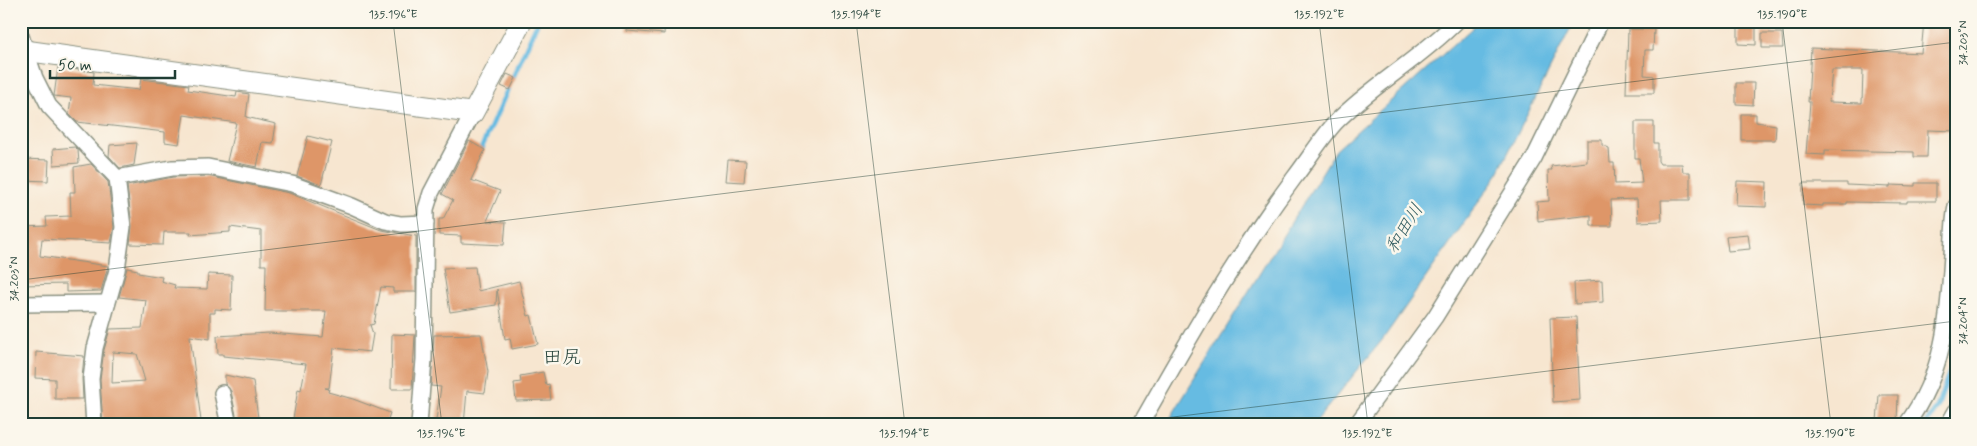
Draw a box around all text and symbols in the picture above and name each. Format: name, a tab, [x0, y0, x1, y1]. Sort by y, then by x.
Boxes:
text: 135.196°E	[368, 7, 418, 23]
text: 135.194°E	[831, 7, 881, 23]
text: 135.192°E	[1294, 7, 1344, 23]
text: 135.190°E	[1757, 7, 1807, 23]
text: 34.203°N	[1956, 20, 1972, 66]
scale bar	[50, 48, 175, 80]
text: 50 m	[58, 56, 92, 76]
water label: 和田川	[1380, 199, 1429, 258]
text: 34.203°N	[7, 256, 23, 302]
text: 34.204°N	[1956, 297, 1972, 345]
district label: 田尻	[543, 345, 581, 370]
text: 135.196°E	[416, 426, 466, 442]
text: 135.194°E	[879, 426, 929, 442]
text: 135.192°E	[1342, 426, 1392, 442]
text: 135.190°E	[1805, 426, 1855, 442]

